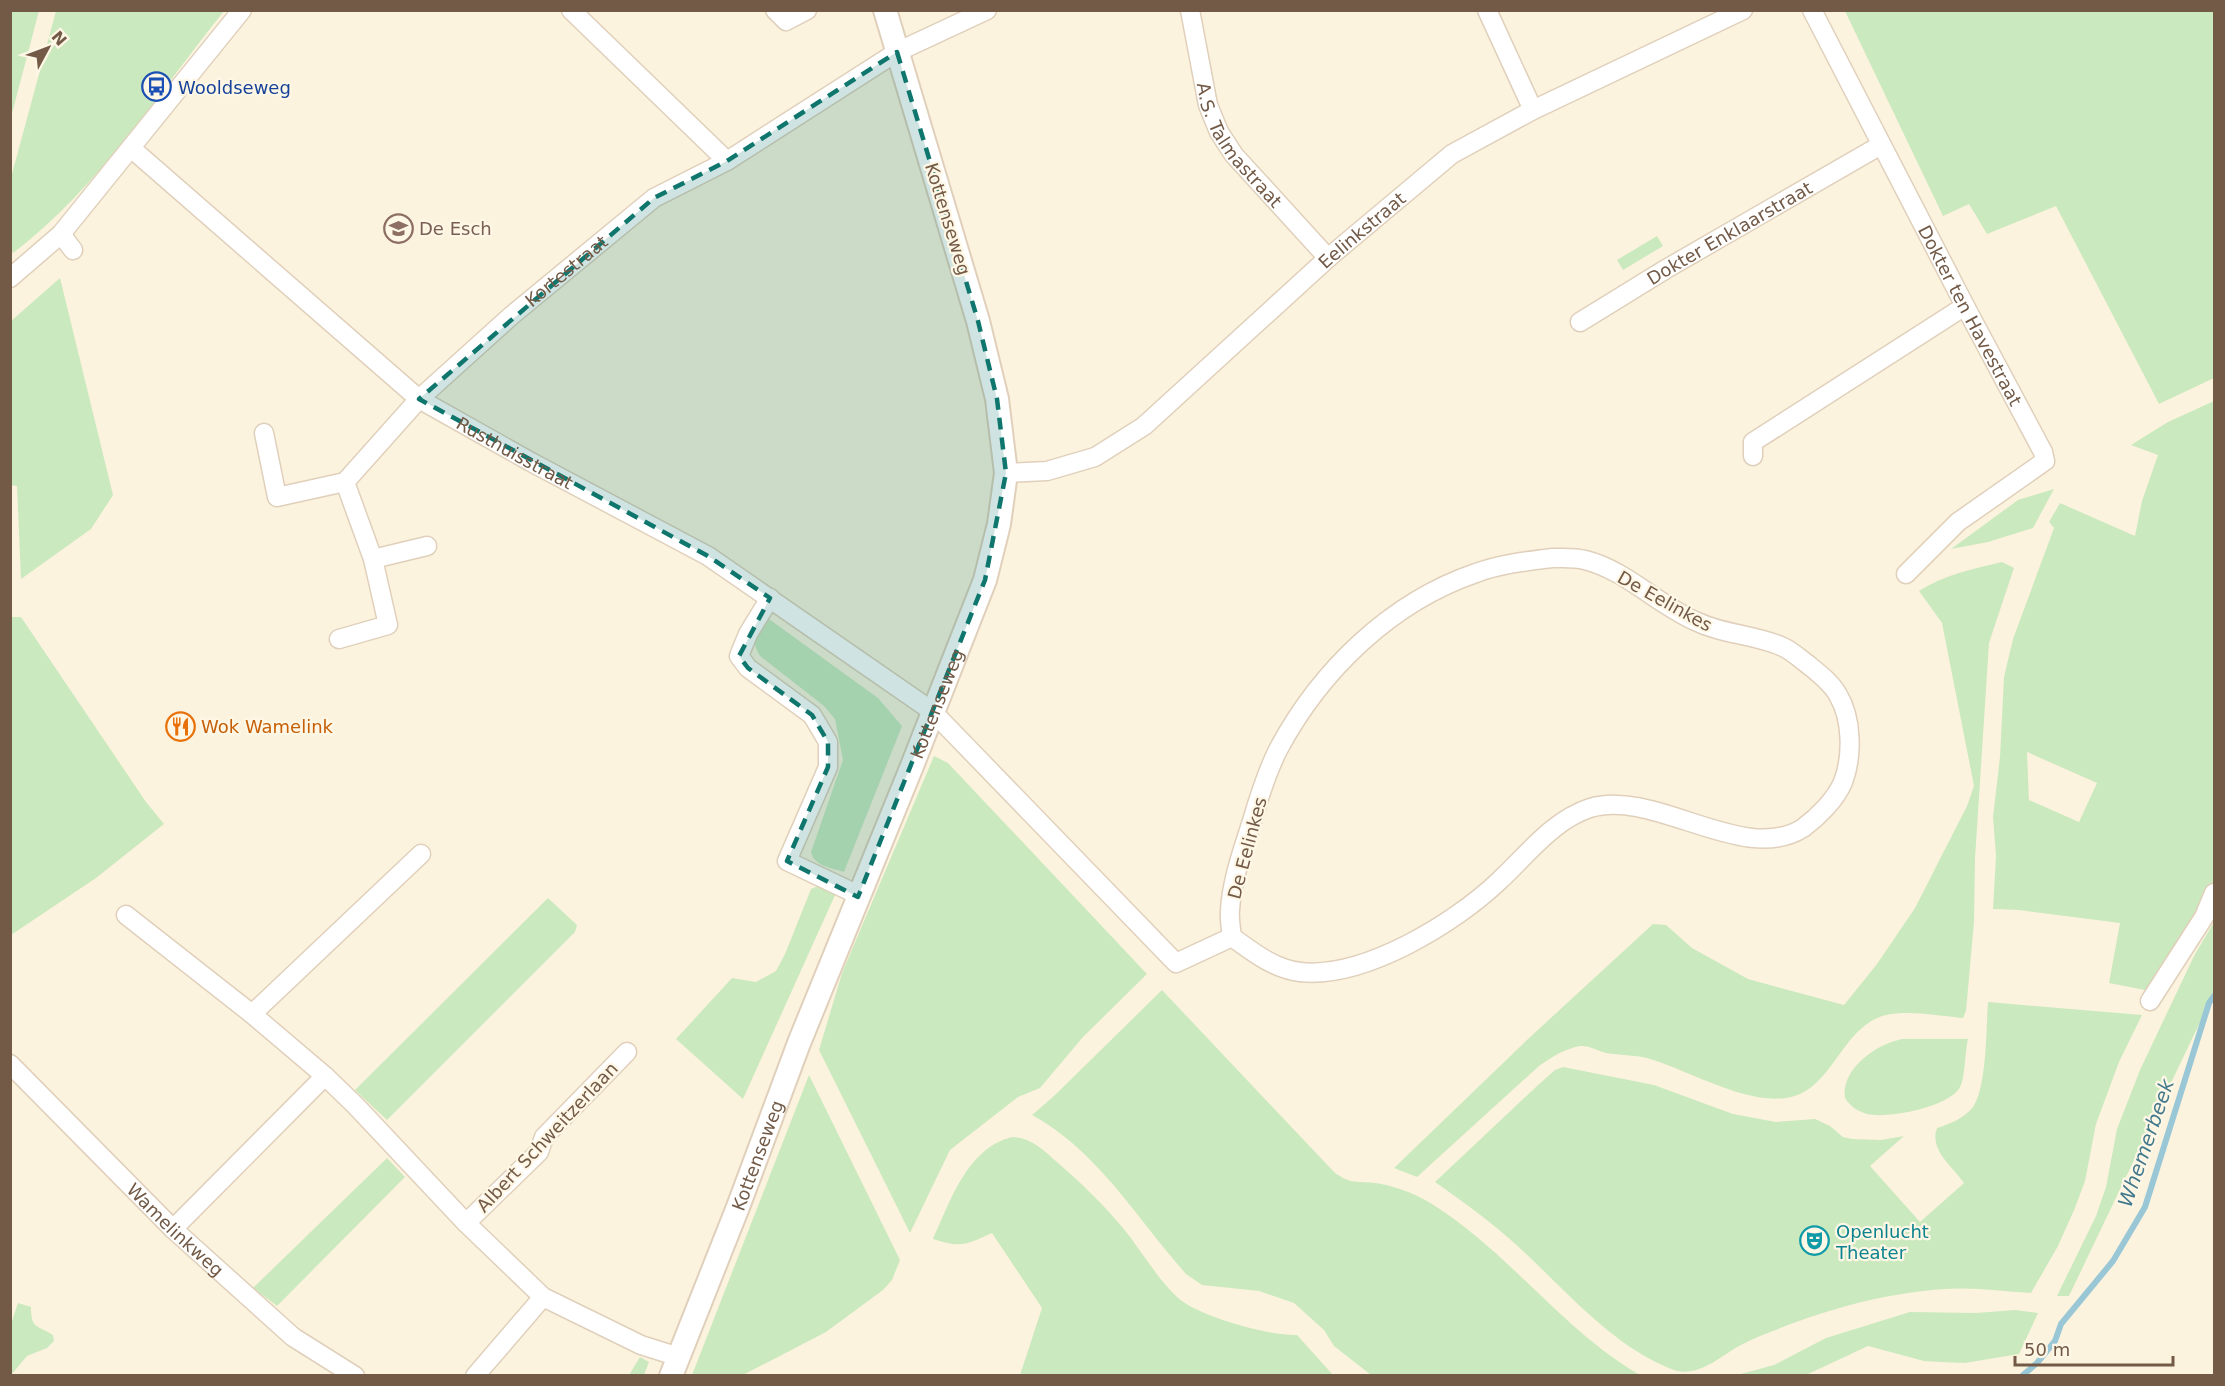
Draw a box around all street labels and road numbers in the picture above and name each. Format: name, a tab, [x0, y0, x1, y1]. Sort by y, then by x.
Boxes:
street label: A.S. Talmastraat	[1193, 81, 1287, 211]
street label: Kottenseweg	[921, 160, 975, 278]
street label: Dokter Enklaarstraat	[1643, 177, 1816, 289]
street label: Eelinkstraat	[1314, 187, 1409, 272]
street label: Dokter ten Havestraat	[1914, 221, 2027, 409]
street label: Kortestraat	[521, 231, 611, 311]
street label: Rusthuisstraat	[453, 412, 577, 493]
street label: De Eelinkes	[1614, 566, 1716, 636]
street label: Kottenseweg	[905, 646, 968, 762]
street label: De Eelinkes	[1223, 795, 1271, 901]
street label: Albert Schweitzerlaan	[472, 1058, 622, 1216]
street label: Kottenseweg	[727, 1097, 787, 1213]
street label: Wamelinkweg	[123, 1178, 228, 1280]

